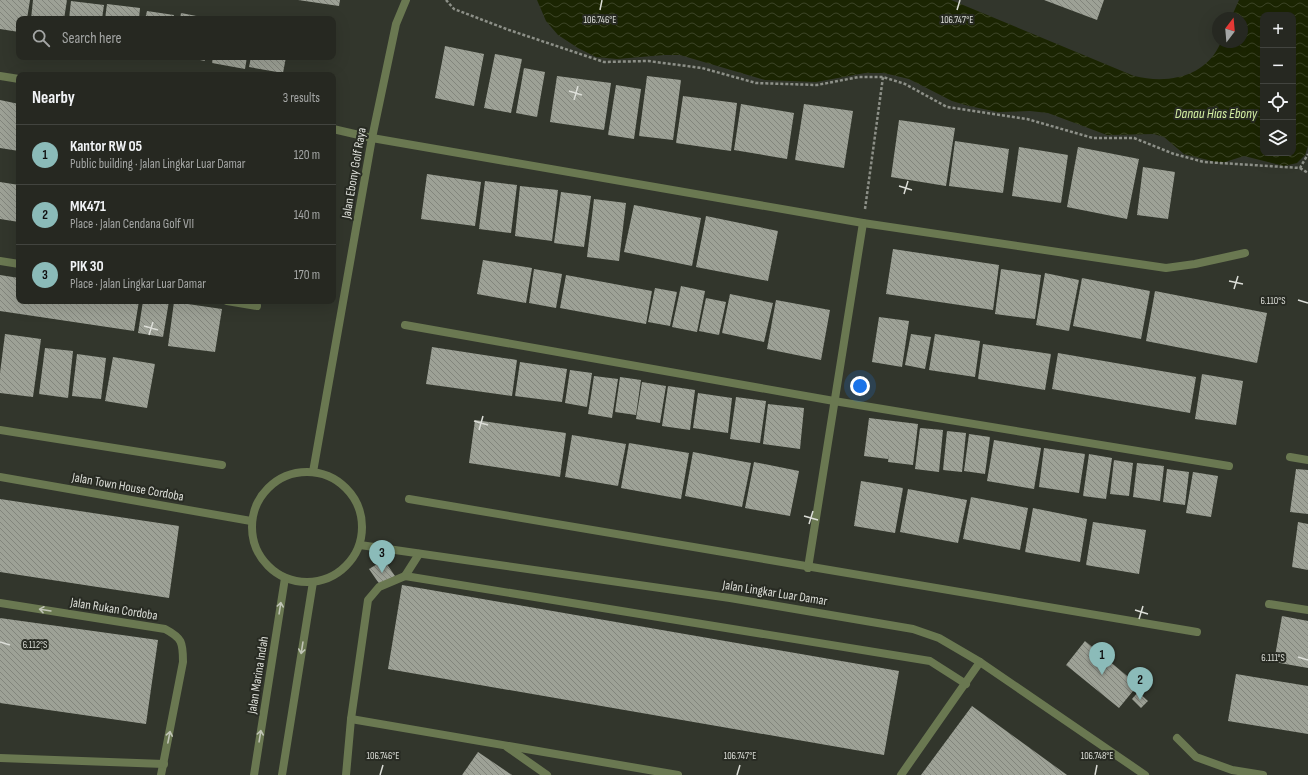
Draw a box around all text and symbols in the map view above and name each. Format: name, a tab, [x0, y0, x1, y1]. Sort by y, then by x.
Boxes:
north arrow	[1212, 12, 1248, 48]
map controls	[1260, 12, 1296, 156]
button: +	[1260, 12, 1296, 48]
text: 106.746°E	[584, 14, 616, 26]
text: 106.747°E	[941, 14, 973, 26]
search box	[16, 16, 336, 60]
icon: search	[30, 27, 52, 49]
text: Search here	[62, 29, 122, 48]
button: −	[1260, 48, 1296, 84]
button: locate	[1260, 84, 1296, 120]
text: Nearby	[32, 88, 75, 108]
text: 3 results	[283, 90, 320, 106]
water label: Danau Hias Ebony	[1175, 105, 1258, 122]
button: layers	[1260, 120, 1296, 156]
street label: Jalan Ebony Golf Raya	[338, 126, 370, 221]
text: Kantor RW 05	[70, 137, 142, 156]
text: 1	[42, 147, 48, 163]
text: 120 m	[294, 147, 320, 163]
text: Public building · Jalan Lingkar Luar Damar	[70, 156, 246, 172]
text: MK471	[70, 197, 106, 216]
text: 2	[42, 207, 48, 223]
text: 140 m	[294, 207, 320, 223]
text: Place · Jalan Cendana Golf VII	[70, 216, 194, 232]
text: PIK 30	[70, 257, 104, 276]
text: 3	[42, 267, 48, 283]
text: 170 m	[294, 267, 320, 283]
text: Place · Jalan Lingkar Luar Damar	[70, 276, 206, 292]
text: 6.110°S	[1261, 295, 1285, 307]
your location	[850, 376, 870, 396]
street label: Jalan Town House Cordoba	[70, 469, 185, 505]
pin: 3	[369, 540, 395, 573]
street label: Jalan Lingkar Luar Damar	[720, 577, 829, 609]
street label: Jalan Rukan Cordoba	[68, 594, 159, 624]
one-way arrow	[276, 602, 284, 615]
one-way arrow	[39, 606, 52, 614]
street label: Jalan Marina Indah	[244, 635, 272, 716]
text: 6.112°S	[23, 639, 47, 651]
one-way arrow	[298, 641, 306, 654]
pin: 1	[1089, 642, 1115, 675]
text: 6.111°S	[1261, 652, 1285, 664]
pin: 2	[1127, 667, 1153, 700]
one-way arrow	[256, 730, 264, 743]
one-way arrow	[165, 731, 173, 744]
text: 106.746°E	[367, 750, 399, 762]
text: 106.747°E	[724, 750, 756, 762]
text: 106.748°E	[1081, 750, 1113, 762]

